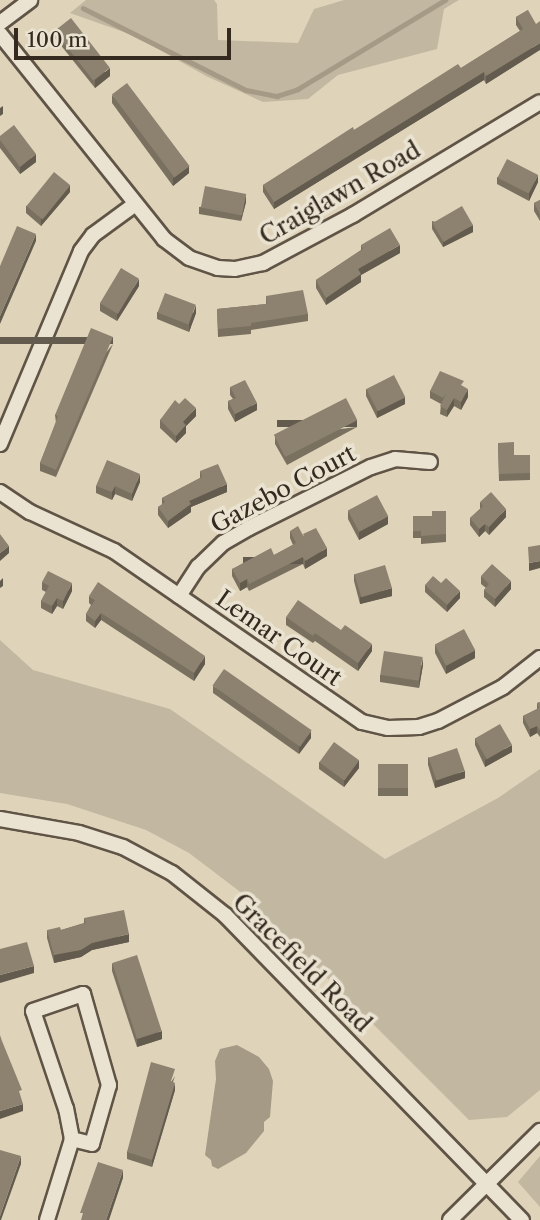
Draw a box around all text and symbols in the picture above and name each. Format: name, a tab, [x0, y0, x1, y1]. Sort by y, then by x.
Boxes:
scale bar	[18, 14, 234, 58]
text: 100 m	[27, 27, 88, 52]
street label: Craiglawn Road	[254, 135, 426, 251]
street label: Gazebo Court	[206, 439, 360, 539]
street label: Lemar Court	[210, 584, 348, 692]
street label: Gracefield Road	[227, 888, 377, 1038]

